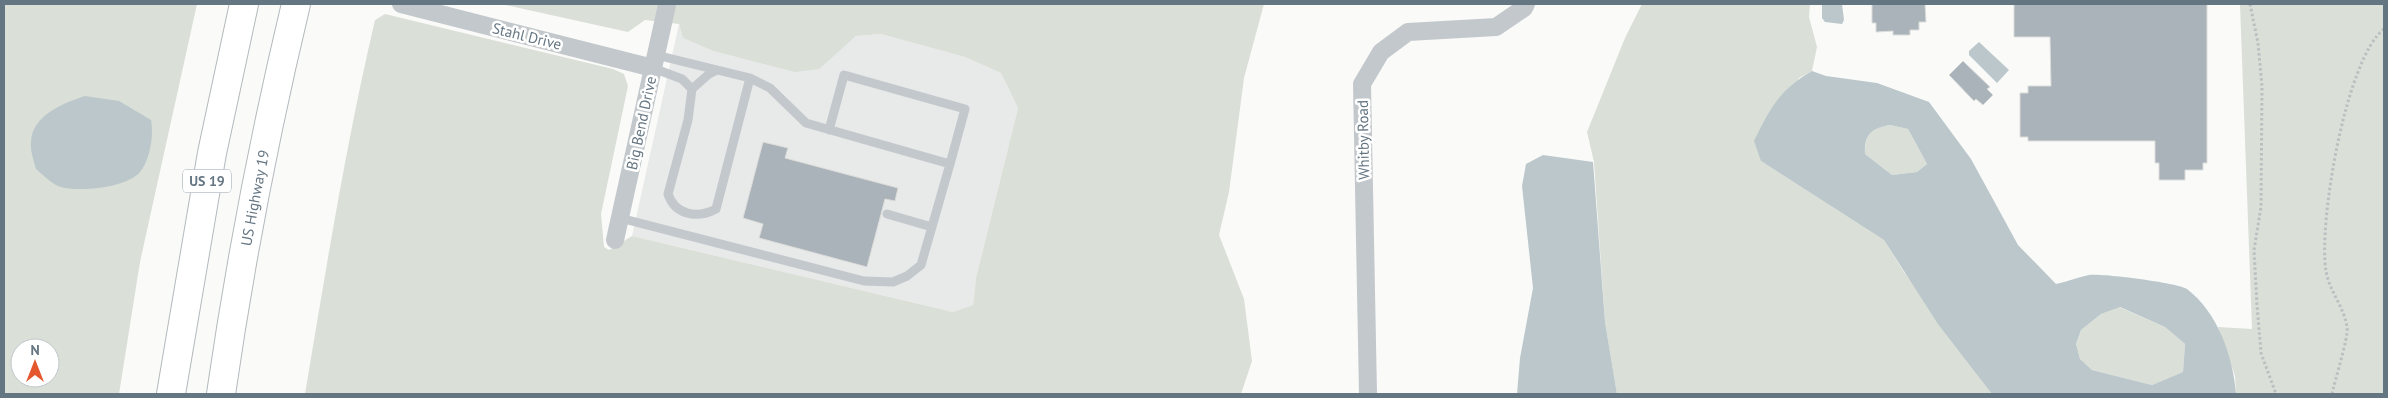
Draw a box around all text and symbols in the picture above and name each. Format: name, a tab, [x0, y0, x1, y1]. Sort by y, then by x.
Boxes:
street label: Stahl Drive	[490, 18, 564, 54]
street label: Big Bend Drive	[622, 75, 660, 171]
street label: Whitby Road	[1353, 100, 1373, 180]
street label: US Highway 19	[236, 148, 273, 247]
road number: US 19	[183, 170, 231, 192]
north arrow	[10, 338, 60, 388]
text: N	[30, 341, 40, 359]

